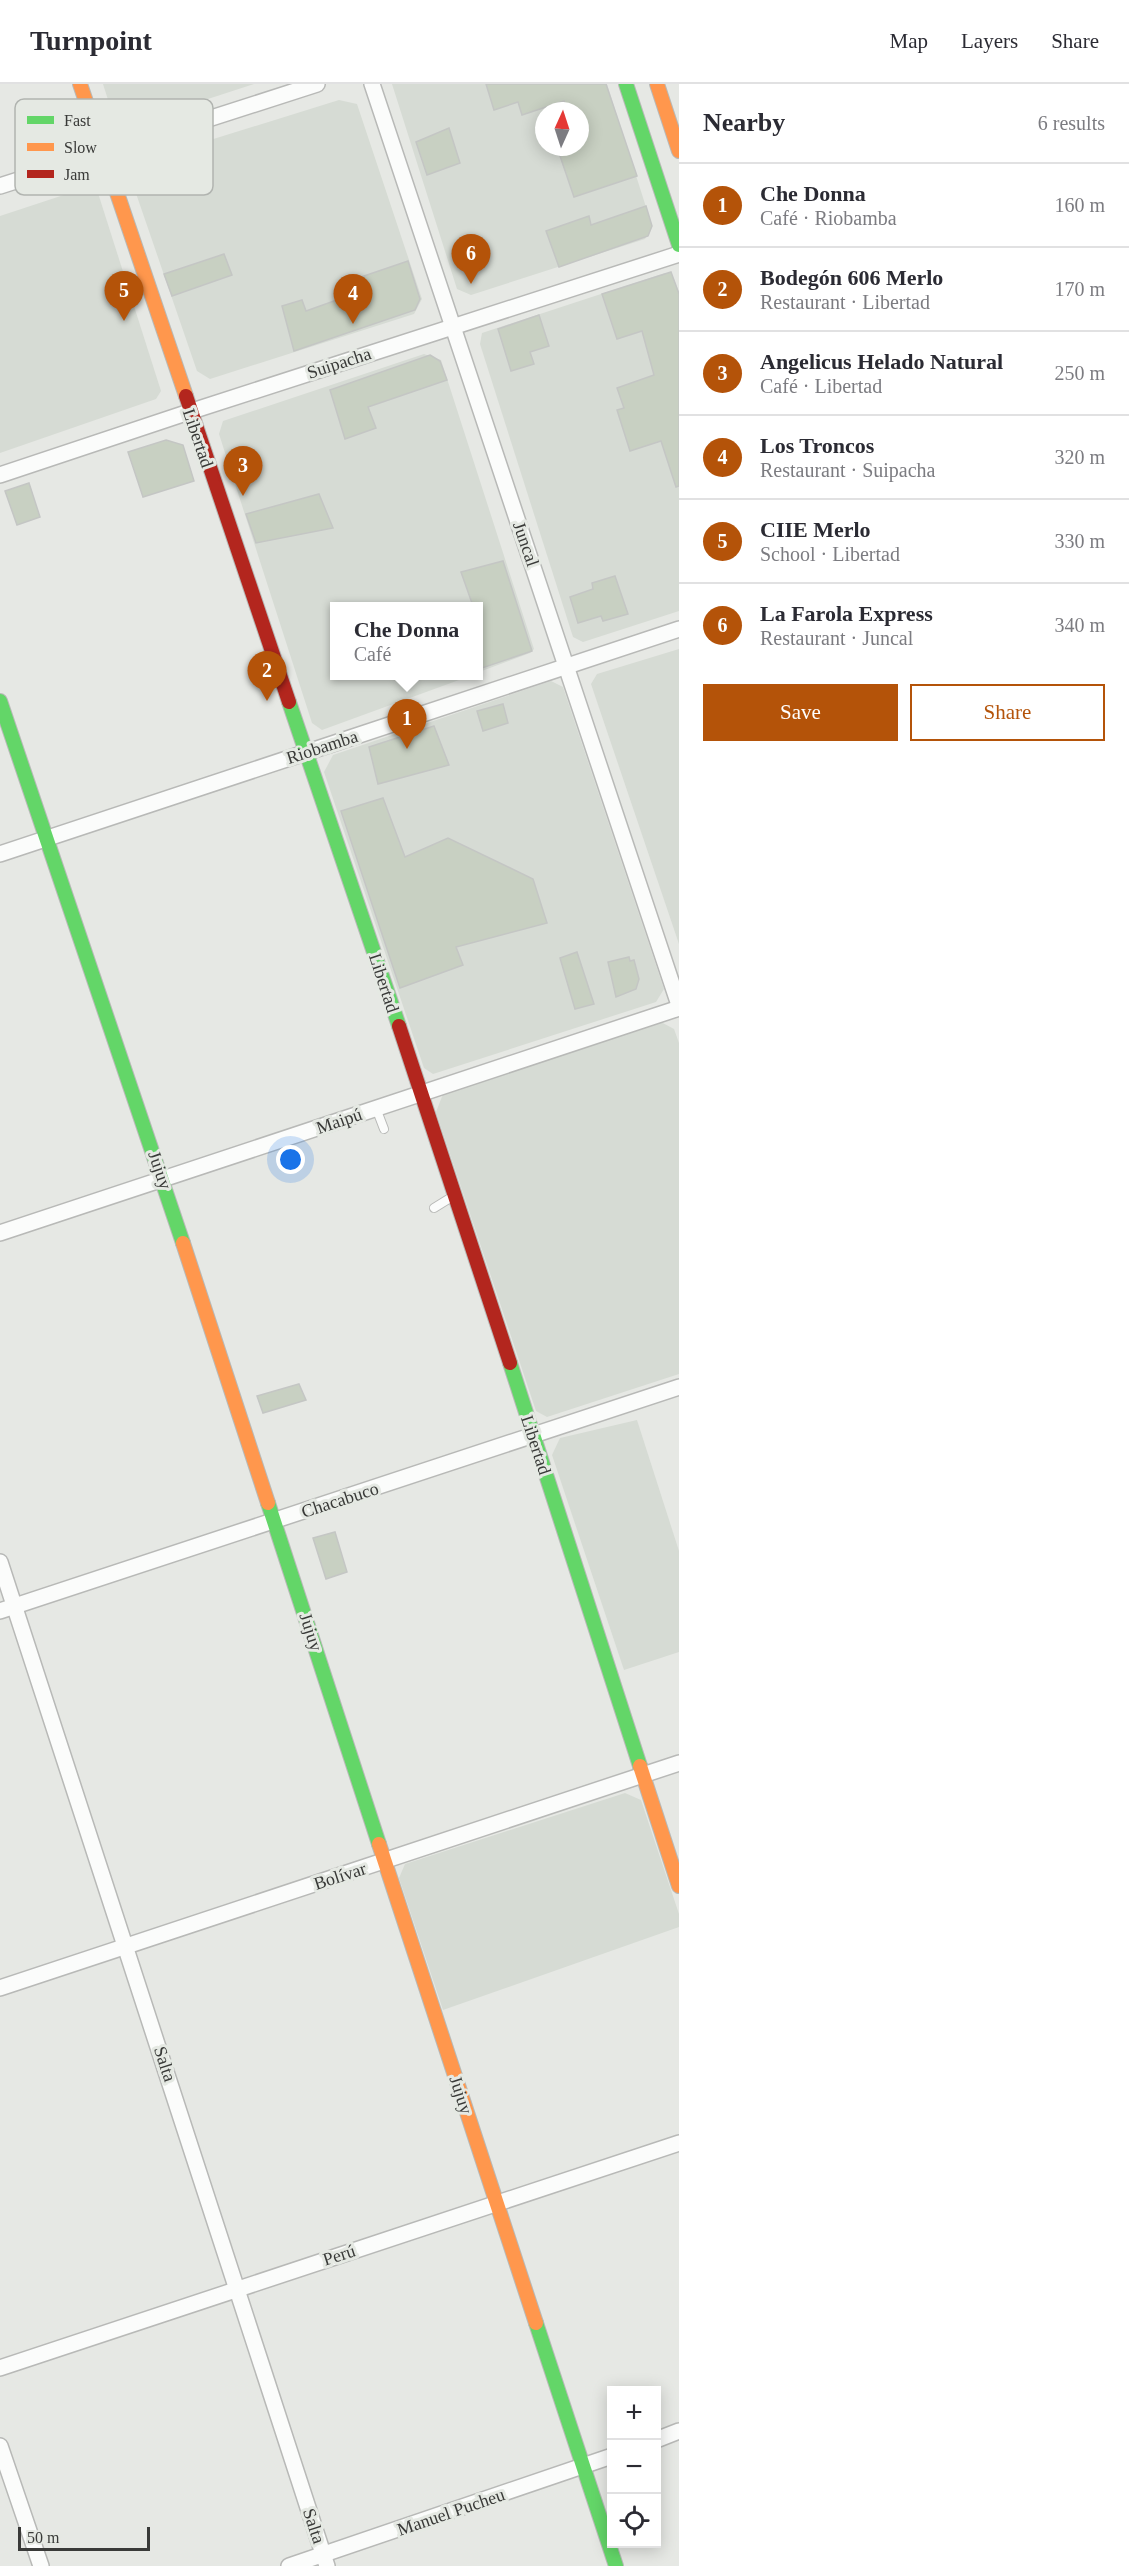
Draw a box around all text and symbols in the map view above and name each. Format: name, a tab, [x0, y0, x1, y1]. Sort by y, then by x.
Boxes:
text: Turnpoint	[30, 25, 152, 56]
text: Map	[890, 29, 928, 53]
text: Layers	[961, 29, 1018, 53]
text: Share	[1051, 29, 1099, 53]
legend	[15, 99, 213, 195]
north arrow	[535, 102, 589, 156]
text: Nearby	[703, 108, 785, 137]
text: Fast	[64, 112, 91, 129]
text: 6 results	[1038, 112, 1105, 134]
text: Slow	[64, 139, 97, 156]
text: Jam	[64, 166, 90, 183]
text: Che Donna	[760, 181, 866, 206]
text: 1	[718, 194, 728, 216]
text: 160 m	[1054, 194, 1105, 216]
text: Café · Riobamba	[760, 207, 897, 229]
pin: 6	[452, 234, 490, 284]
text: Bodegón 606 Merlo	[760, 265, 943, 290]
pin: 5	[104, 272, 144, 321]
pin: 4	[334, 274, 372, 324]
text: 2	[718, 278, 728, 300]
text: 170 m	[1054, 278, 1105, 300]
text: Restaurant · Libertad	[760, 291, 930, 313]
street label: Suipacha	[305, 343, 373, 383]
text: Angelicus Helado Natural	[760, 349, 1003, 374]
text: 3	[718, 362, 728, 384]
text: 250 m	[1054, 362, 1105, 384]
text: Café · Libertad	[760, 375, 882, 397]
street label: Libertad	[179, 406, 217, 470]
text: Los Troncos	[760, 433, 874, 458]
pin: 3	[224, 446, 262, 496]
text: 4	[718, 446, 728, 468]
text: 320 m	[1054, 446, 1105, 468]
text: Restaurant · Suipacha	[760, 459, 936, 481]
text: CIIE Merlo	[760, 517, 871, 542]
street label: Juncal	[509, 519, 543, 569]
text: 5	[718, 530, 728, 552]
text: 330 m	[1054, 530, 1105, 552]
text: School · Libertad	[760, 543, 900, 565]
text: La Farola Express	[760, 601, 933, 626]
popup	[330, 602, 483, 680]
text: 6	[718, 614, 728, 636]
text: 340 m	[1054, 614, 1105, 636]
text: Che Donna	[354, 617, 459, 642]
text: Restaurant · Juncal	[760, 627, 913, 649]
text: Café	[354, 643, 391, 665]
pin: 2	[248, 652, 286, 701]
button: Save	[703, 684, 898, 741]
button: Share	[910, 684, 1105, 741]
pin: 1	[388, 700, 426, 749]
street label: Riobamba	[284, 726, 360, 768]
street label: Libertad	[365, 951, 403, 1015]
street label: Maipú	[314, 1104, 364, 1138]
your location	[276, 1145, 305, 1174]
street label: Jujuy	[144, 1148, 176, 1192]
street label: Libertad	[517, 1413, 555, 1477]
street label: Chacabuco	[299, 1478, 381, 1522]
street label: Jujuy	[295, 1610, 327, 1654]
street label: Bolívar	[311, 1858, 369, 1894]
street label: Salta	[150, 2044, 180, 2084]
street label: Jujuy	[445, 2073, 477, 2117]
street label: Perú	[320, 2240, 358, 2270]
map controls	[607, 2386, 661, 2548]
button: +	[607, 2386, 661, 2440]
button: −	[607, 2440, 661, 2494]
street label: Manuel Pucheu	[395, 2484, 507, 2540]
button: locate	[607, 2494, 661, 2548]
street label: Salta	[299, 2506, 329, 2546]
scale bar	[18, 2524, 150, 2552]
text: 50 m	[27, 2529, 59, 2546]

